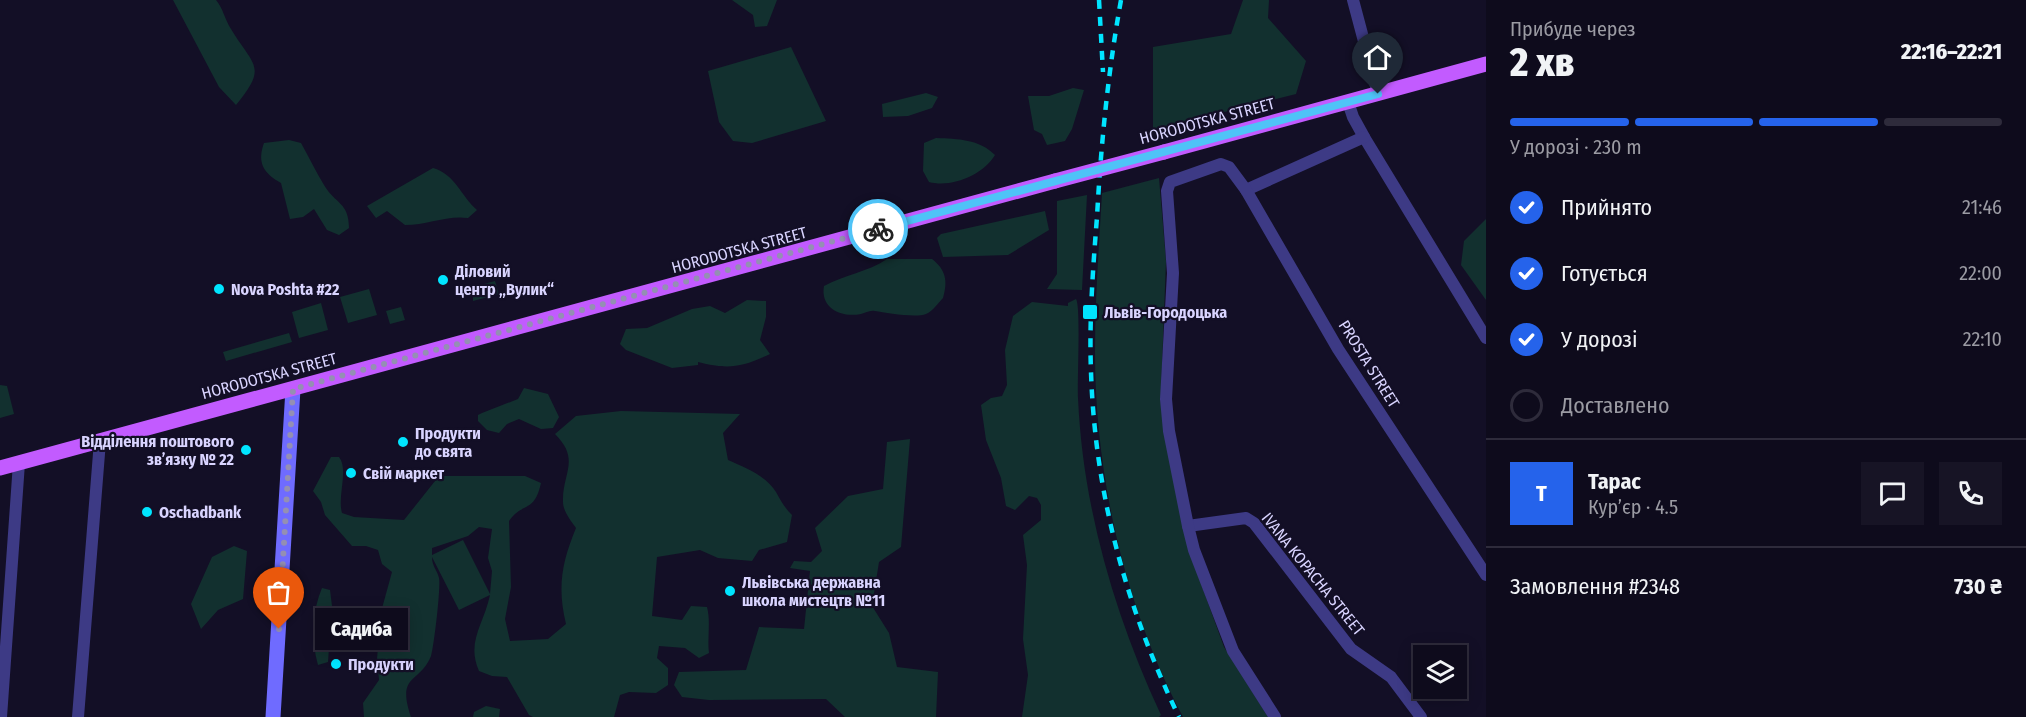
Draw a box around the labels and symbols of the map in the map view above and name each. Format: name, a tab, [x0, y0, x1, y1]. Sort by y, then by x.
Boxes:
pin	[1352, 32, 1403, 94]
street label: HORODOTSKA STREET	[1137, 94, 1277, 148]
courier	[848, 199, 908, 259]
street label: HORODOTSKA STREET	[669, 223, 809, 277]
place label: Діловий центр „Вулик“	[454, 262, 554, 299]
marker: Діловий центр „Вулик“	[436, 273, 450, 287]
place label: Nova Poshta #22	[231, 280, 340, 299]
marker: Nova Poshta #22	[212, 282, 226, 296]
marker: Львів-Городоцька	[1081, 303, 1099, 321]
place label: Львів-Городоцька	[1104, 303, 1227, 322]
street label: PROSTA STREET	[1335, 317, 1404, 412]
street label: HORODOTSKA STREET	[199, 349, 339, 403]
place label: Продукти до свята	[414, 424, 481, 461]
place label: Відділення поштового зв’язку № 22	[81, 432, 235, 469]
marker: Продукти до свята	[396, 435, 410, 449]
marker: Відділення поштового зв’язку № 22	[239, 443, 253, 457]
place label: Свій маркет	[363, 464, 444, 483]
marker: Свій маркет	[344, 466, 358, 480]
place label: Oschadbank	[159, 503, 242, 522]
marker: Oschadbank	[140, 505, 154, 519]
street label: IVANA KOPACHA STREET	[1258, 509, 1369, 640]
pin	[253, 567, 304, 629]
place label: Львівська державна школа мистецтв №11	[742, 573, 885, 610]
marker: Львівська державна школа мистецтв №11	[723, 584, 737, 598]
callout: Садиба	[315, 608, 408, 650]
place label: Продукти	[348, 655, 414, 674]
marker: Продукти	[329, 657, 343, 671]

